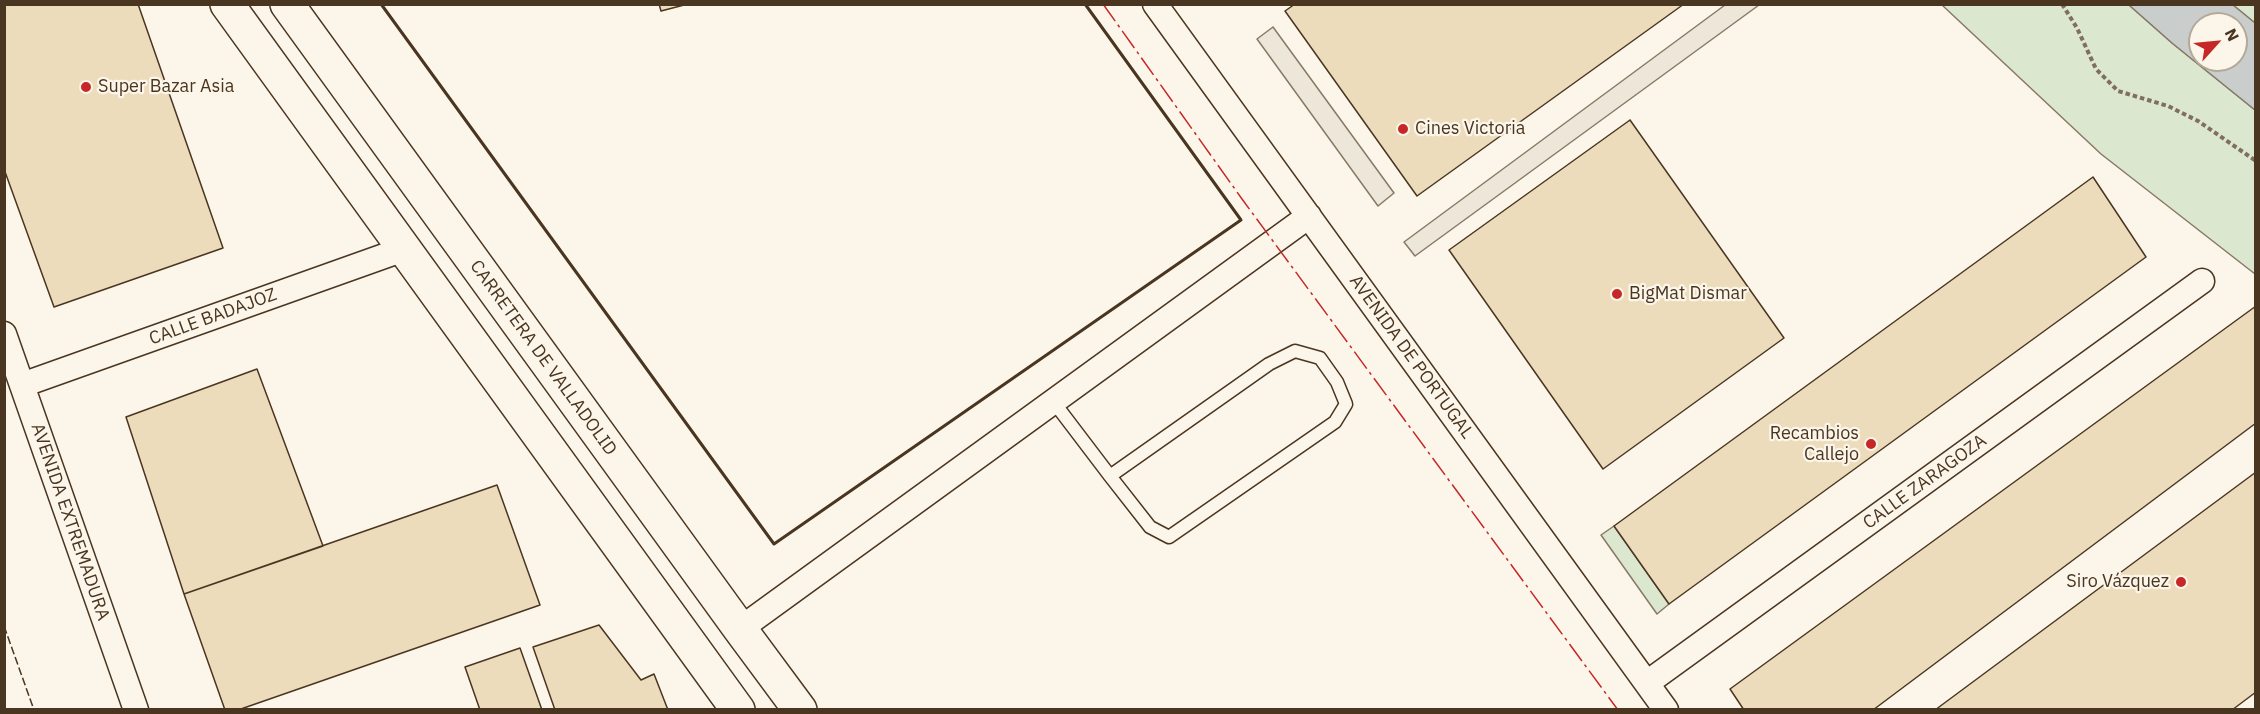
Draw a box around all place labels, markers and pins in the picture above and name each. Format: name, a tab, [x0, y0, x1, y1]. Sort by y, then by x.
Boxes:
place label: Super Bazar Asia	[98, 76, 234, 98]
marker: Super Bazar Asia	[79, 80, 93, 94]
place label: Cines Victoria	[1415, 118, 1525, 140]
marker: Cines Victoria	[1396, 122, 1410, 136]
place label: BigMat Dismar	[1629, 283, 1747, 305]
marker: BigMat Dismar	[1610, 287, 1624, 301]
place label: Recambios Callejo	[1770, 423, 1859, 466]
marker: Recambios Callejo	[1864, 437, 1878, 451]
place label: Siro Vázquez	[2066, 571, 2169, 593]
marker: Siro Vázquez	[2174, 575, 2188, 589]

